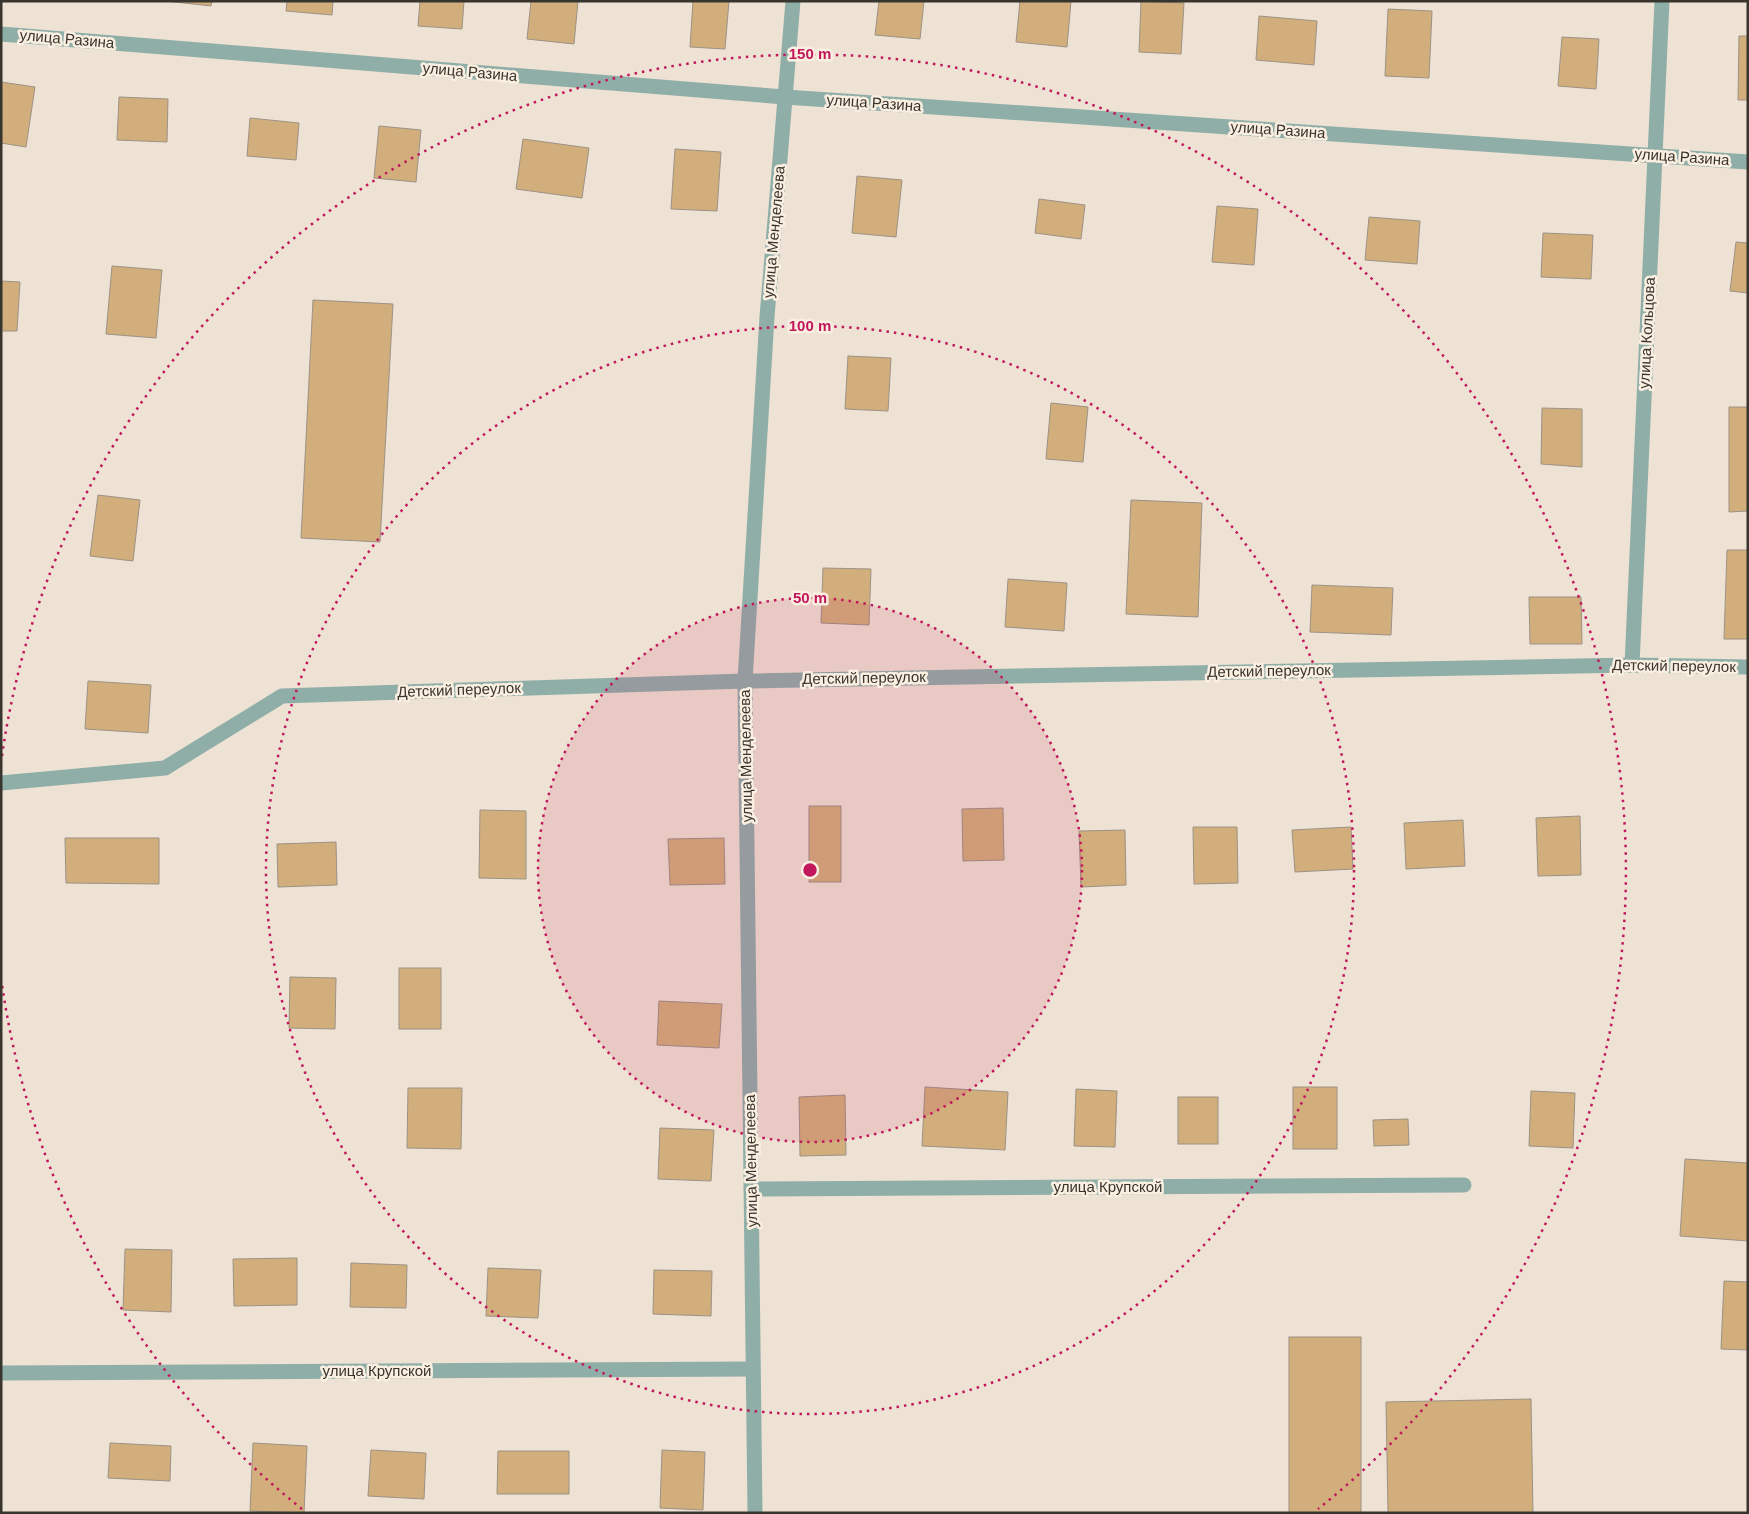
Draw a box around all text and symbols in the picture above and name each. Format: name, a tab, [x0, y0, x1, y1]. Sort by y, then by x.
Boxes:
street label: улица Разина	[19, 26, 116, 51]
text: 150 m	[789, 45, 831, 62]
street label: улица Разина	[422, 59, 519, 84]
street label: улица Разина	[826, 91, 923, 114]
street label: улица Разина	[1230, 118, 1327, 141]
street label: улица Разина	[1634, 145, 1731, 168]
street label: улица Менделеева	[759, 164, 788, 299]
street label: улица Кольцова	[1635, 276, 1658, 389]
text: 100 m	[789, 317, 831, 334]
text: 50 m	[793, 589, 827, 606]
street label: Детский переулок	[1612, 656, 1736, 675]
street label: Детский переулок	[1207, 661, 1331, 680]
street label: Детский переулок	[802, 668, 926, 687]
street label: Детский переулок	[397, 679, 522, 700]
street label: улица Менделеева	[736, 689, 755, 823]
centre of rings	[801, 861, 819, 879]
street label: улица Менделеева	[741, 1094, 760, 1228]
street label: улица Крупской	[1054, 1178, 1162, 1195]
street label: улица Крупской	[323, 1362, 431, 1379]

